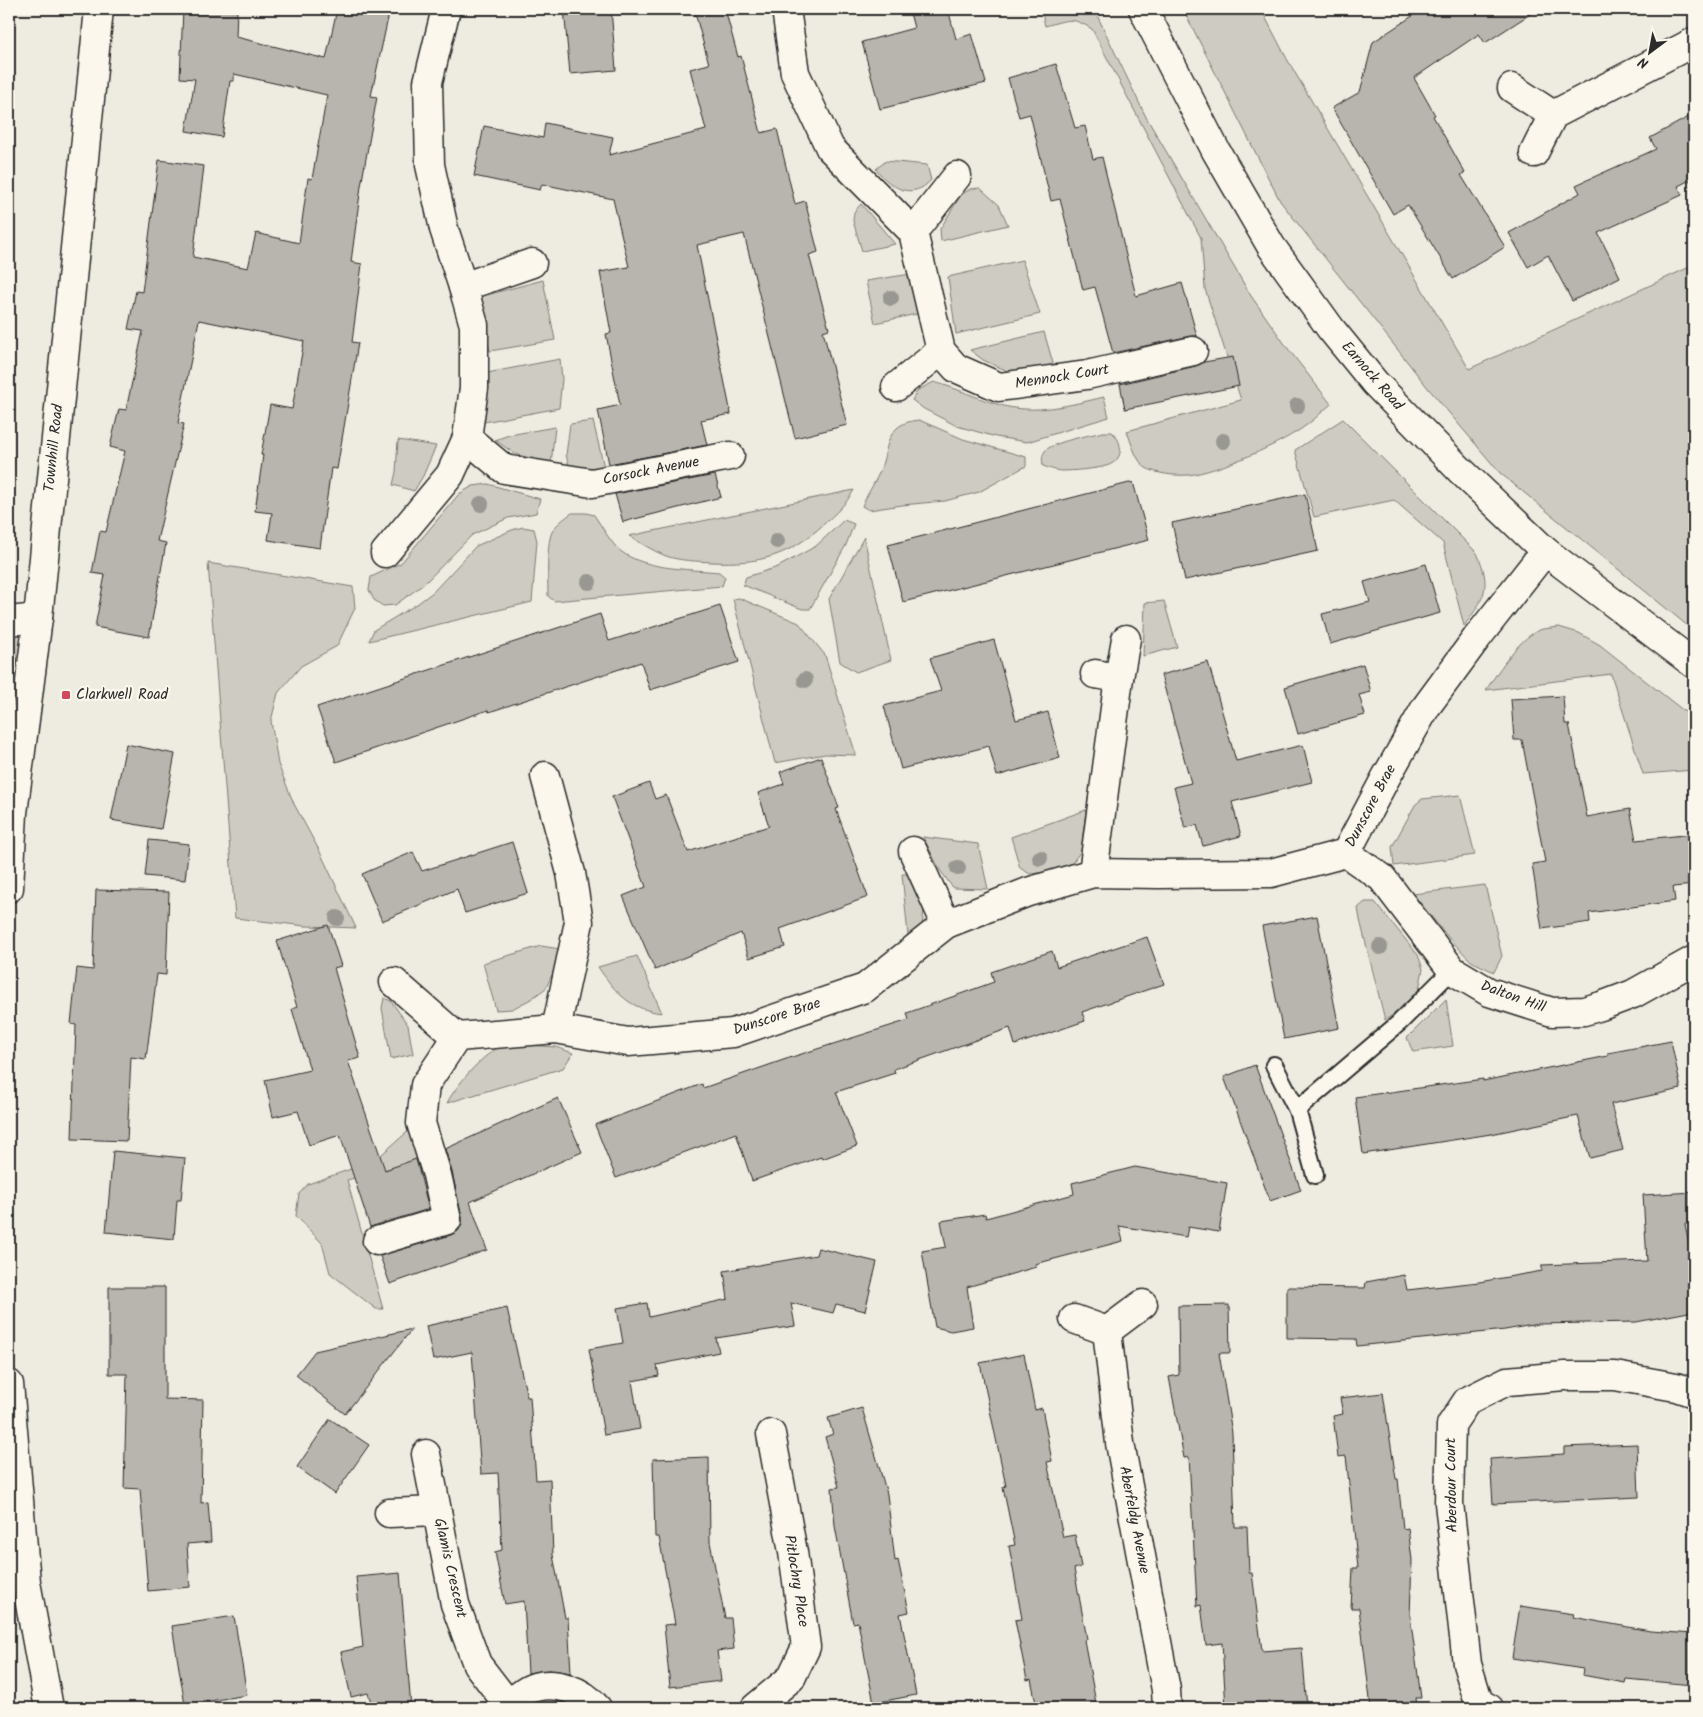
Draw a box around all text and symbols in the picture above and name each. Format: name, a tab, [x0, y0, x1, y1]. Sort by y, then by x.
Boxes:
north arrow	[1626, 28, 1676, 78]
text: N	[1634, 50, 1653, 74]
street label: Earnock Road	[1335, 336, 1409, 416]
street label: Mennock Court	[1013, 358, 1111, 396]
street label: Townhill Road	[37, 402, 71, 493]
street label: Corsock Avenue	[601, 450, 702, 492]
place label: Clarkwell Road	[76, 683, 168, 707]
marker: Clarkwell Road	[60, 689, 72, 701]
street label: Dunscore Brae	[1339, 760, 1403, 852]
street label: Dalton Hill	[1477, 974, 1549, 1020]
street label: Dunscore Brae	[730, 991, 824, 1042]
street label: Aberdour Court	[1439, 1437, 1465, 1533]
street label: Aberfeldy Avenue	[1112, 1464, 1156, 1576]
street label: Glamis Crescent	[427, 1516, 473, 1621]
street label: Pitlochry Place	[777, 1533, 815, 1629]

